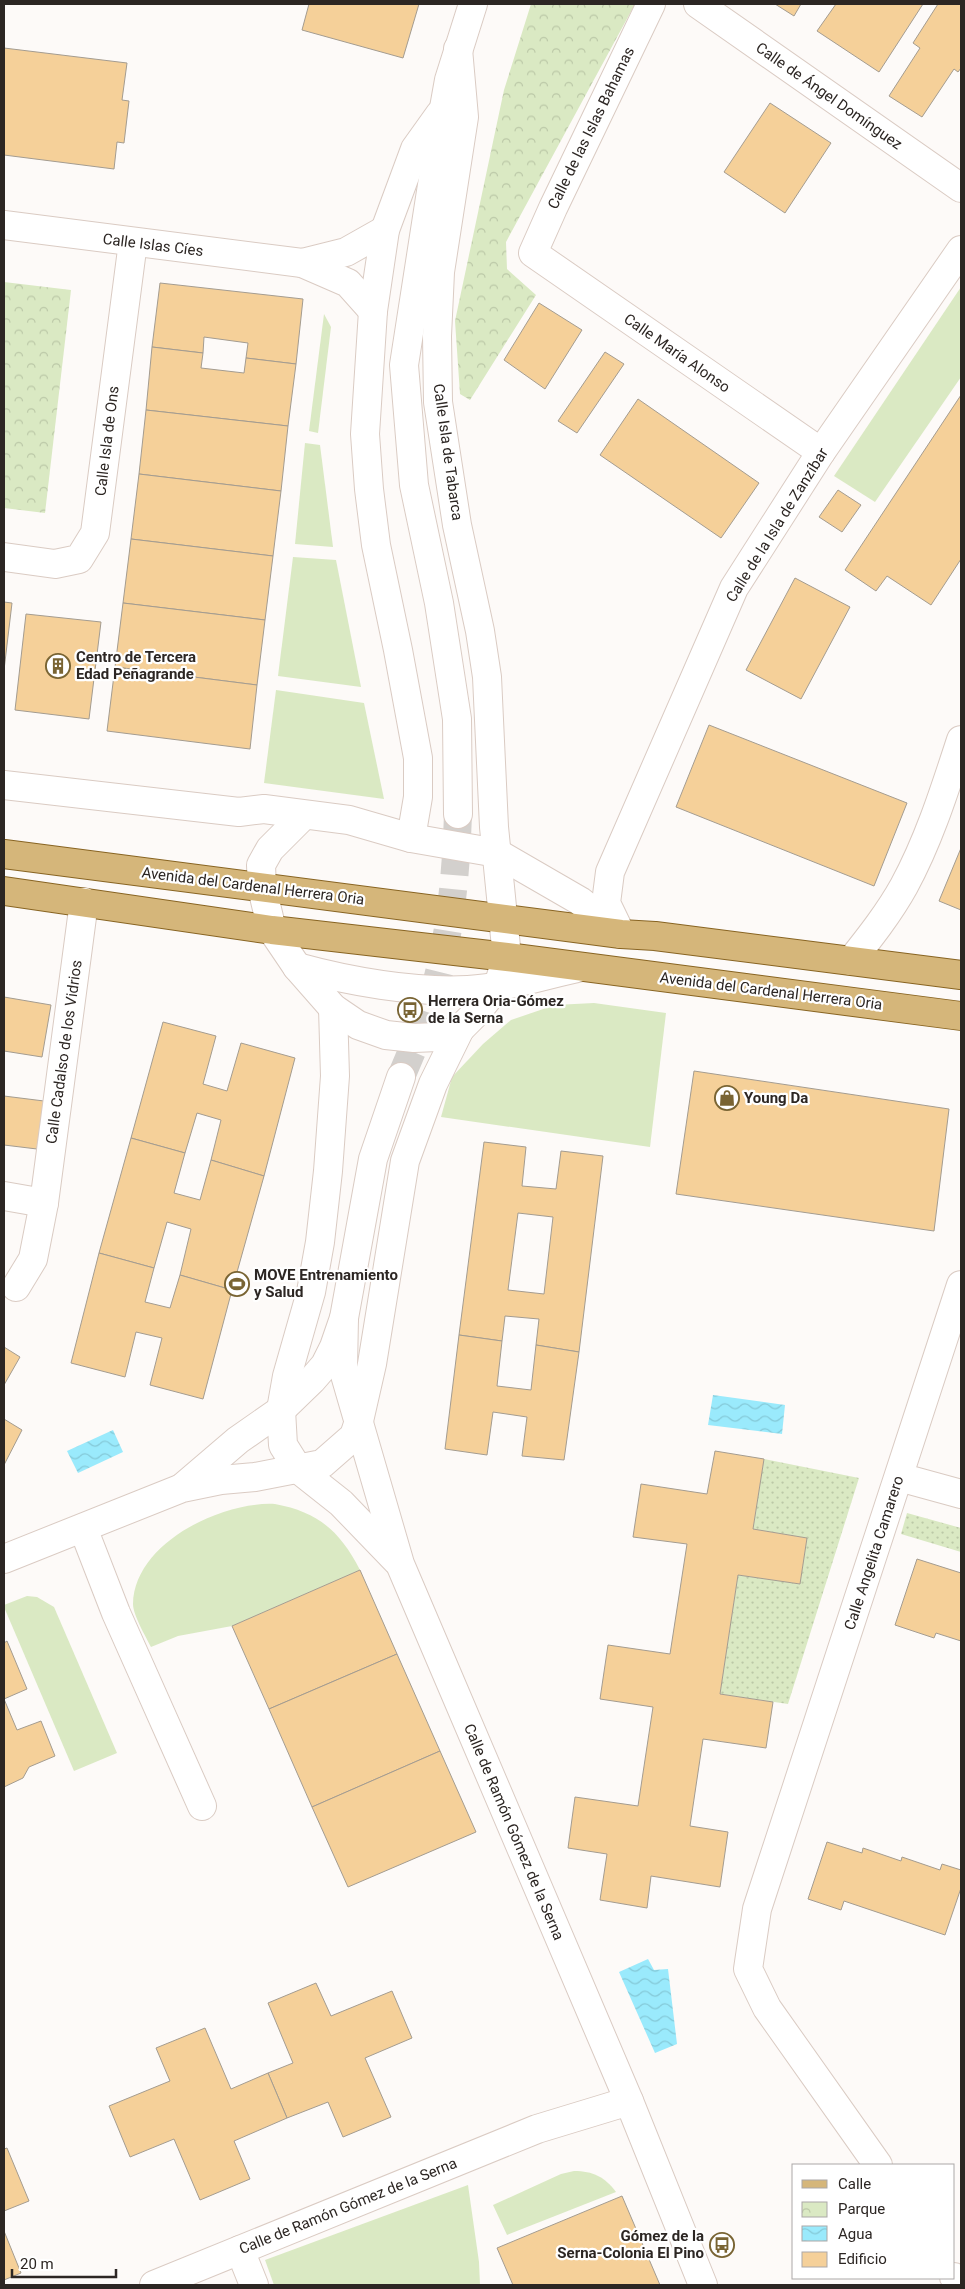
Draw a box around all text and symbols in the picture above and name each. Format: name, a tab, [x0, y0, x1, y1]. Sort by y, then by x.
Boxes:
street label: Calle de Ángel Domínguez	[752, 39, 906, 153]
street label: Calle de las Islas Bahamas	[544, 44, 638, 212]
street label: Calle Islas Cíes	[102, 230, 204, 260]
street label: Calle María Alonso	[620, 310, 734, 396]
street label: Calle Isla de Tabarca	[429, 382, 467, 522]
street label: Calle Isla de Ons	[91, 385, 123, 497]
street label: Calle de la Isla de Zanzíbar	[722, 445, 832, 605]
place label: Centro de Tercera Edad Peñagrande	[76, 648, 196, 683]
building icon: Centro de Tercera Edad Peñagrande	[45, 653, 71, 679]
street label: Avenida del Cardenal Herrera Oria	[141, 863, 365, 909]
street label: Calle Cadalso de los Vidrios	[42, 959, 86, 1145]
street label: Avenida del Cardenal Herrera Oria	[659, 968, 883, 1014]
place label: Herrera Oria-Gómez de la Serna	[428, 992, 564, 1027]
bus stop icon: Herrera Oria-Gómez de la Serna	[397, 997, 423, 1023]
shop icon: Young Da	[714, 1085, 740, 1111]
place label: Young Da	[744, 1089, 808, 1107]
place label: MOVE Entrenamiento y Salud	[254, 1266, 398, 1301]
sports icon: MOVE Entrenamiento y Salud	[224, 1271, 250, 1297]
street label: Calle Angelita Camarero	[841, 1474, 907, 1632]
street label: Calle de Ramón Gómez de la Serna	[460, 1721, 568, 1943]
street label: Calle de Ramón Gómez de la Serna	[237, 2154, 459, 2258]
legend	[792, 2164, 955, 2279]
text: Calle	[838, 2175, 871, 2193]
text: Parque	[838, 2200, 885, 2218]
text: Agua	[838, 2225, 873, 2243]
place label: Gómez de la Serna-Colonia El Pino	[557, 2227, 704, 2262]
bus stop icon: Gómez de la Serna-Colonia El Pino	[709, 2232, 735, 2258]
scale bar	[12, 2246, 116, 2278]
text: Edificio	[838, 2250, 887, 2268]
text: 20 m	[20, 2255, 54, 2273]

